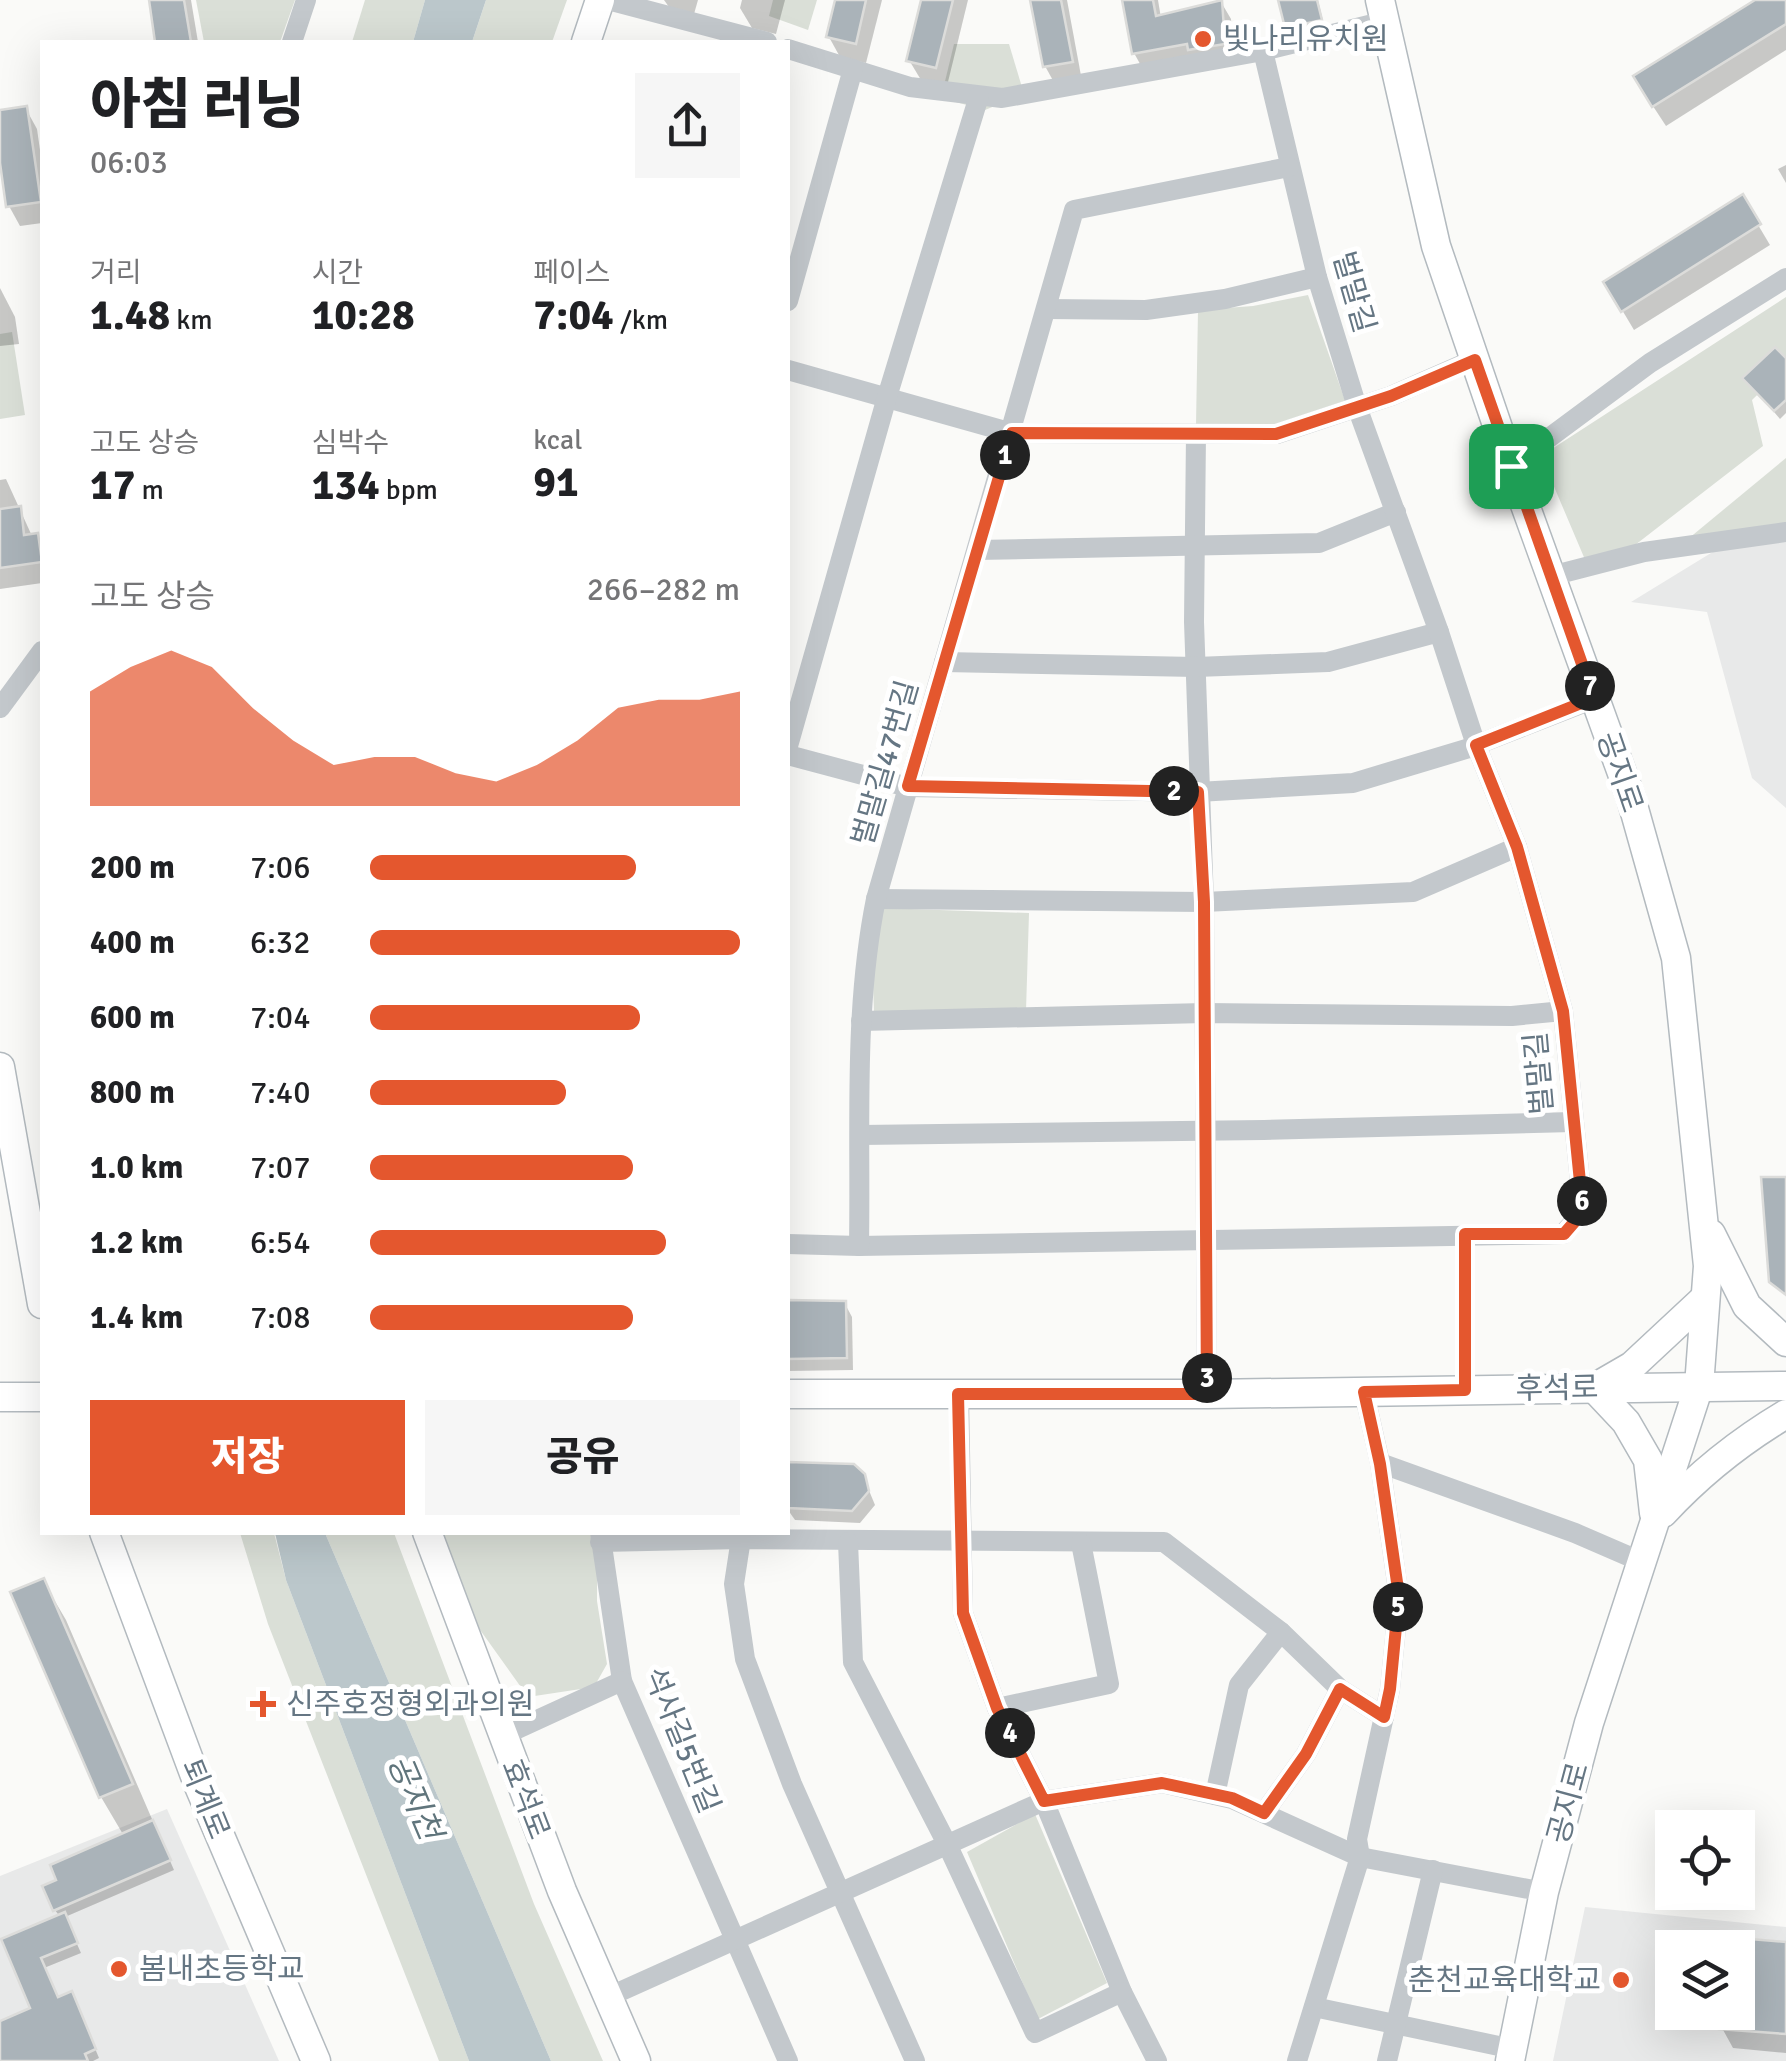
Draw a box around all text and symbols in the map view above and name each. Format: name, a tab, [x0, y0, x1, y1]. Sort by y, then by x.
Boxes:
place label: 빛나리유치원	[1223, 21, 1389, 58]
marker: 빛나리유치원	[1192, 28, 1214, 50]
text: 아침 러닝	[90, 71, 305, 139]
button: share	[635, 73, 740, 178]
text: 06:03	[90, 143, 168, 182]
street label: 벌말길	[1324, 247, 1383, 337]
text: 거리	[90, 256, 142, 290]
text: 시간	[312, 256, 363, 290]
text: 페이스	[533, 256, 611, 290]
text: 1.48	[90, 290, 170, 341]
text: 10:28	[312, 290, 415, 341]
text: 7:04	[533, 290, 614, 341]
text: km	[170, 303, 213, 337]
text: /km	[614, 303, 668, 337]
text: kcal	[533, 423, 582, 457]
pin	[1469, 424, 1554, 509]
text: 고도 상승	[90, 426, 199, 460]
text: 심박수	[312, 426, 389, 460]
pin: 1	[980, 430, 1030, 480]
text: 1	[997, 438, 1013, 472]
icon: arrive	[1484, 439, 1539, 494]
text: 91	[533, 457, 579, 508]
text: 17	[90, 460, 135, 511]
text: 134	[312, 460, 380, 511]
text: m	[135, 473, 164, 507]
text: bpm	[380, 473, 438, 507]
text: 266–282 m	[587, 570, 740, 609]
text: 고도 상승	[90, 577, 215, 616]
pin: 7	[1565, 661, 1615, 711]
text: 7	[1582, 669, 1598, 703]
street label: 벌말길47번길	[844, 676, 927, 850]
street label: 공지로	[1589, 727, 1650, 817]
pin: 2	[1149, 766, 1199, 816]
text: 2	[1166, 774, 1182, 808]
text: 200 m	[90, 848, 175, 887]
text: 7:06	[250, 848, 310, 887]
text: 400 m	[90, 923, 175, 962]
text: 6:32	[250, 923, 310, 962]
text: 600 m	[90, 998, 175, 1037]
text: 7:04	[250, 998, 310, 1037]
street label: 벌말길	[1517, 1030, 1562, 1116]
text: 800 m	[90, 1073, 175, 1112]
text: 7:40	[250, 1073, 310, 1112]
text: 1.0 km	[90, 1148, 183, 1187]
text: 7:07	[250, 1148, 310, 1187]
pin: 6	[1557, 1176, 1607, 1226]
text: 6	[1574, 1184, 1590, 1218]
text: 1.2 km	[90, 1223, 183, 1262]
text: 6:54	[250, 1223, 310, 1262]
text: 1.4 km	[90, 1298, 183, 1337]
text: 7:08	[250, 1298, 310, 1337]
pin: 3	[1182, 1353, 1232, 1403]
text: 3	[1199, 1361, 1215, 1395]
street label: 후석로	[1515, 1369, 1599, 1408]
button: 저장	[90, 1400, 405, 1515]
button: 공유	[425, 1400, 740, 1515]
pin: 5	[1373, 1582, 1423, 1632]
text: 5	[1390, 1590, 1406, 1624]
street label: 석사길5번길	[636, 1662, 728, 1819]
place label: 신주호정형외과의원	[286, 1686, 534, 1723]
marker: 신주호정형외과의원	[250, 1691, 276, 1717]
pin: 4	[985, 1708, 1035, 1758]
text: 4	[1002, 1716, 1018, 1750]
water label: 공지천	[379, 1749, 451, 1849]
street label: 퇴계로	[172, 1754, 237, 1845]
street label: 효석로	[493, 1754, 558, 1844]
street label: 공지로	[1540, 1758, 1597, 1848]
map controls	[1655, 1810, 1755, 2030]
button: locate	[1655, 1810, 1755, 1910]
button: layers	[1655, 1930, 1755, 2030]
place label: 봄내초등학교	[139, 1951, 305, 1988]
marker: 봄내초등학교	[108, 1958, 130, 1980]
place label: 춘천교육대학교	[1408, 1962, 1601, 1999]
marker: 춘천교육대학교	[1610, 1969, 1632, 1991]

